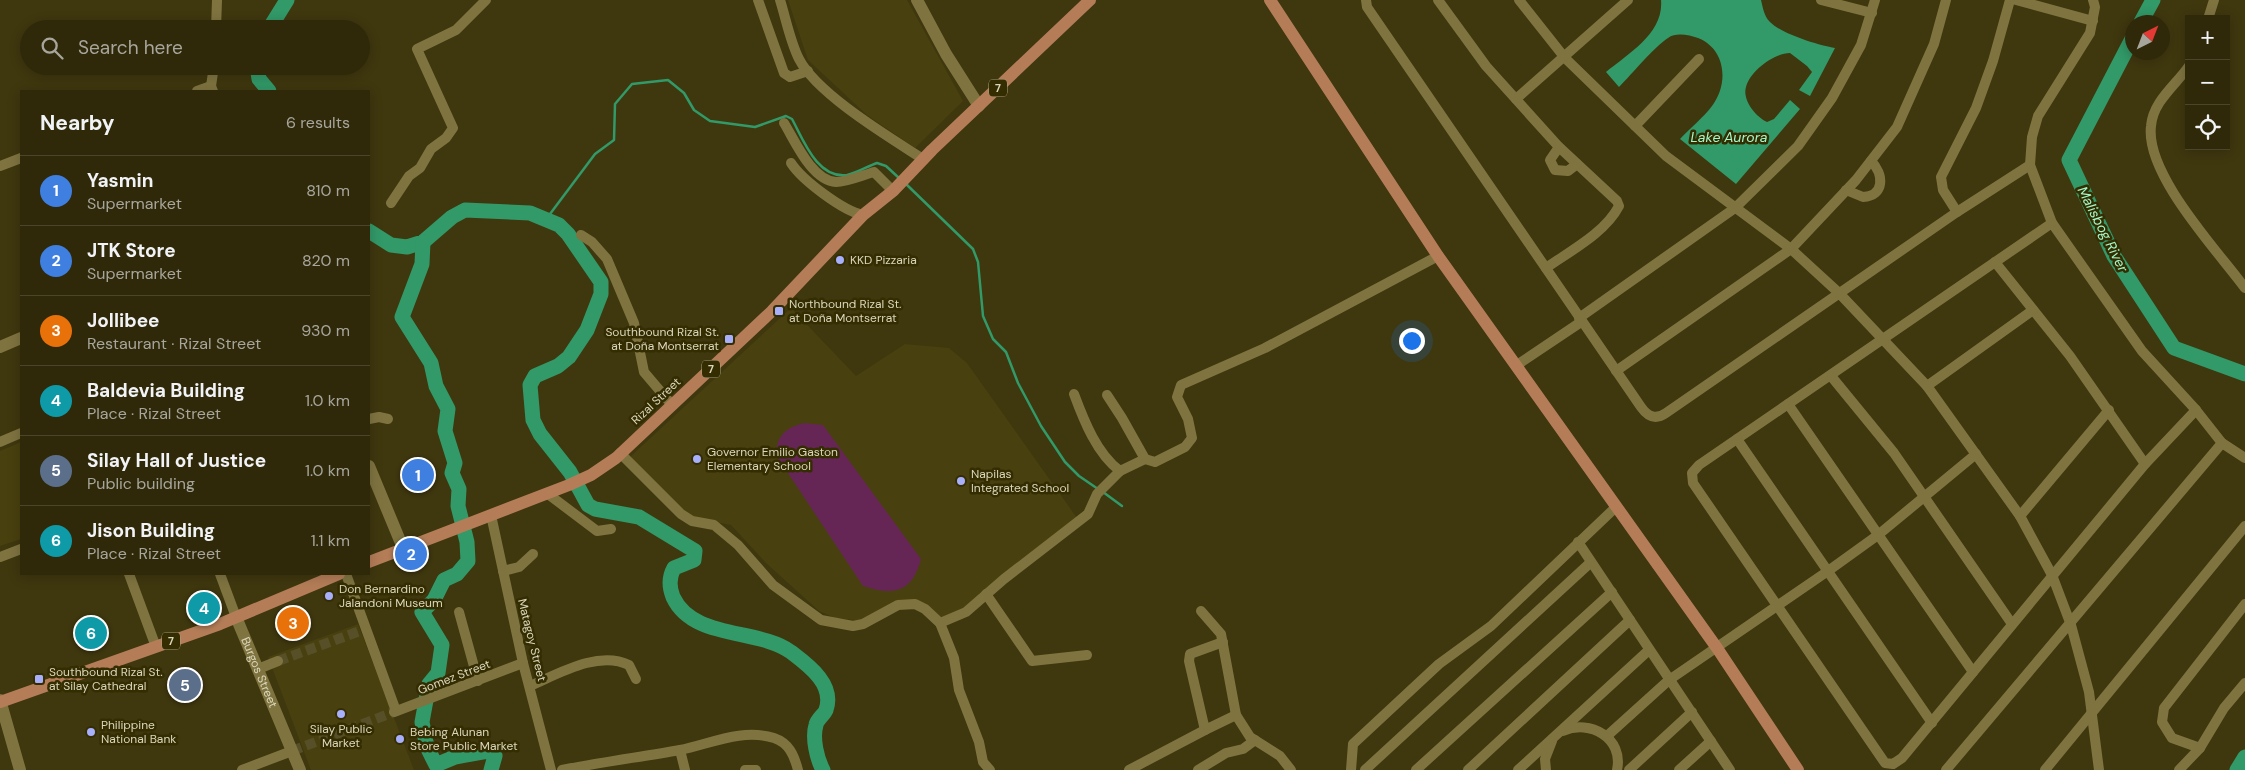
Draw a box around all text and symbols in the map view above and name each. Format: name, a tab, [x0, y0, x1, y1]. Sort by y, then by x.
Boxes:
north arrow	[2125, 15, 2170, 60]
map controls	[2185, 15, 2230, 150]
button: +	[2185, 15, 2230, 60]
search box	[20, 20, 370, 75]
icon: search	[38, 34, 66, 62]
text: Search here	[78, 35, 183, 60]
button: −	[2185, 60, 2230, 105]
road number: 7	[989, 80, 1007, 96]
button: locate	[2185, 105, 2230, 150]
text: Nearby	[40, 109, 114, 137]
text: 6 results	[286, 112, 350, 133]
water label: Lake Aurora	[1690, 128, 1768, 146]
text: Yasmin	[87, 168, 154, 193]
text: 1	[53, 180, 59, 201]
text: 810 m	[306, 180, 350, 201]
water label: Malisbog River	[2074, 183, 2133, 276]
text: Supermarket	[87, 193, 182, 214]
text: JTK Store	[87, 238, 176, 263]
text: 2	[51, 250, 61, 271]
text: 820 m	[302, 250, 350, 271]
place label: KKD Pizzaria	[850, 252, 917, 268]
marker: KKD Pizzaria	[834, 254, 846, 266]
text: Supermarket	[87, 263, 182, 284]
place label: Northbound Rizal St. at Doña Montserrat	[789, 296, 902, 326]
marker: Northbound Rizal St. at Doña Montserrat	[773, 305, 785, 317]
text: Jollibee	[87, 308, 160, 333]
text: 3	[51, 320, 61, 341]
text: 930 m	[301, 320, 350, 341]
place label: Southbound Rizal St. at Doña Montserrat	[605, 324, 719, 354]
your location	[1399, 328, 1425, 354]
text: Restaurant · Rizal Street	[87, 333, 261, 354]
marker: Southbound Rizal St. at Doña Montserrat	[723, 333, 735, 345]
road number: 7	[702, 360, 720, 378]
street label: Rizal Street	[628, 374, 684, 428]
text: Baldevia Building	[87, 378, 245, 403]
text: 4	[51, 390, 61, 411]
text: 1.0 km	[305, 390, 350, 411]
text: Place · Rizal Street	[87, 403, 221, 424]
place label: Governor Emilio Gaston Elementary School	[707, 444, 838, 474]
text: Silay Hall of Justice	[87, 448, 266, 473]
marker: Governor Emilio Gaston Elementary School	[691, 453, 703, 465]
pin: 1	[402, 456, 434, 494]
text: 5	[51, 460, 61, 481]
text: 1.0 km	[305, 460, 350, 481]
place label: Napilas Integrated School	[971, 466, 1069, 496]
text: Public building	[87, 473, 195, 494]
marker: Napilas Integrated School	[955, 475, 967, 487]
text: Jison Building	[87, 518, 215, 543]
text: 6	[51, 530, 61, 551]
text: 1.1 km	[311, 530, 350, 551]
pin: 2	[395, 535, 427, 573]
text: Place · Rizal Street	[87, 543, 221, 564]
place label: Don Bernardino Jalandoni Museum	[339, 581, 443, 611]
pin: 4	[188, 589, 220, 627]
marker: Don Bernardino Jalandoni Museum	[323, 590, 335, 602]
street label: Matagoy Street	[514, 597, 550, 683]
pin: 3	[277, 604, 309, 642]
pin: 6	[75, 614, 107, 652]
road number: 7	[162, 632, 180, 649]
street label: Burgos Street	[237, 635, 281, 710]
street label: Gomez Street	[415, 656, 493, 698]
place label: Southbound Rizal St. at Silay Cathedral	[49, 664, 163, 694]
pin: 5	[169, 666, 201, 704]
marker: Southbound Rizal St. at Silay Cathedral	[33, 673, 45, 685]
marker: Silay Public Market	[335, 708, 347, 720]
place label: Philippine National Bank	[101, 717, 176, 747]
place label: Silay Public Market	[310, 721, 372, 751]
place label: Bebing Alunan Store Public Market	[410, 724, 518, 754]
marker: Philippine National Bank	[85, 726, 97, 738]
marker: Bebing Alunan Store Public Market	[394, 733, 406, 745]

